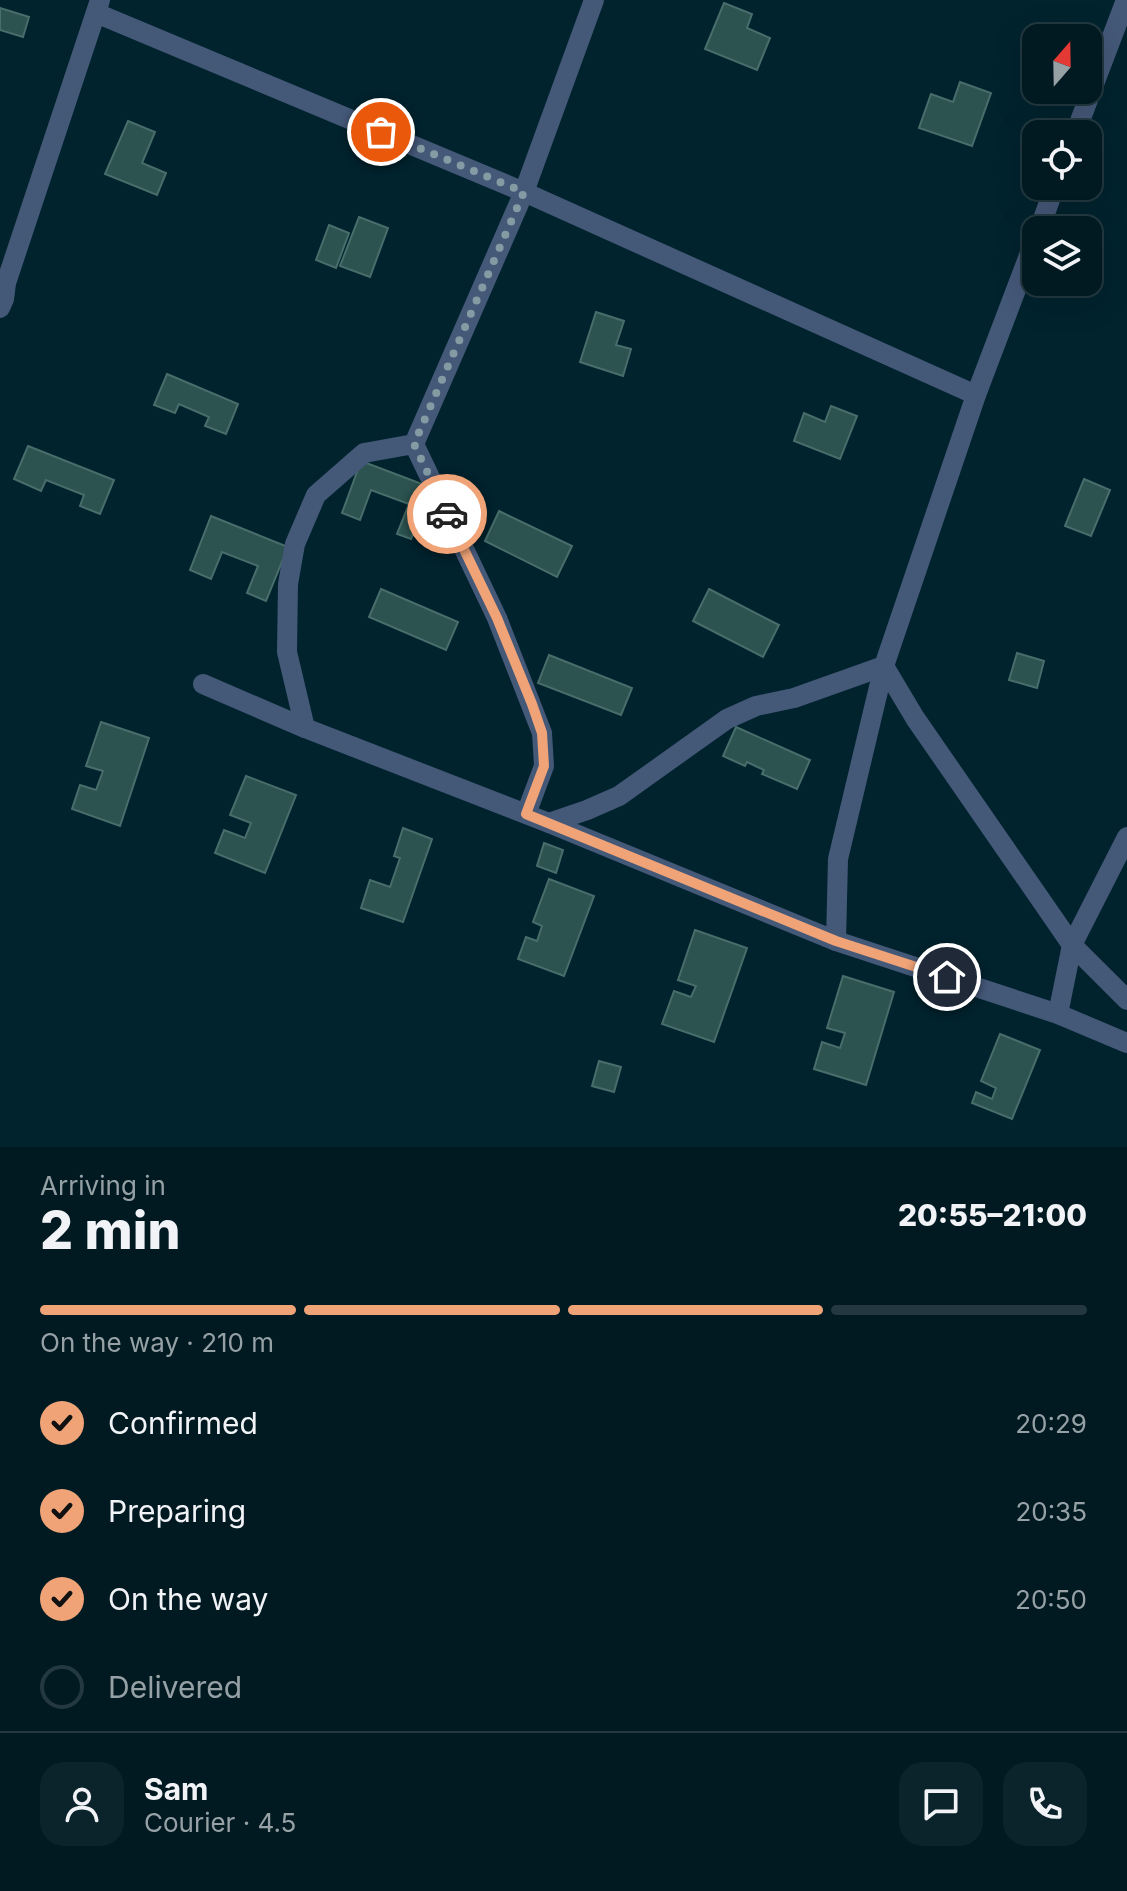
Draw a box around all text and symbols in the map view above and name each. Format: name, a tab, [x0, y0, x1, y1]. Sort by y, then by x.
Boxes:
north arrow	[1022, 24, 1102, 104]
map controls	[1022, 24, 1102, 296]
pin	[347, 98, 415, 166]
icon: bag	[359, 110, 403, 154]
button: locate	[1022, 120, 1102, 200]
button: layers	[1022, 216, 1102, 296]
courier	[407, 474, 487, 554]
icon: car	[425, 492, 469, 536]
pin	[913, 943, 981, 1011]
icon: home	[925, 955, 969, 999]
text: Arriving in	[40, 1170, 166, 1201]
text: 20:55–21:00	[898, 1197, 1087, 1233]
text: 2 min	[40, 1199, 181, 1262]
text: On the way · 210 m	[40, 1327, 274, 1358]
icon: check	[40, 1401, 84, 1445]
text: Confirmed	[108, 1405, 258, 1441]
text: 20:29	[1015, 1408, 1087, 1439]
icon: check	[40, 1489, 84, 1533]
text: Preparing	[108, 1493, 246, 1529]
text: 20:35	[1015, 1496, 1087, 1527]
icon: check	[40, 1577, 84, 1621]
text: On the way	[108, 1581, 268, 1617]
text: 20:50	[1015, 1584, 1087, 1615]
text: Delivered	[108, 1669, 242, 1705]
button: person	[40, 1762, 124, 1846]
button: chat	[899, 1762, 983, 1846]
button: phone	[1003, 1762, 1087, 1846]
text: Sam	[144, 1771, 208, 1807]
text: Courier · 4.5	[144, 1807, 296, 1838]

